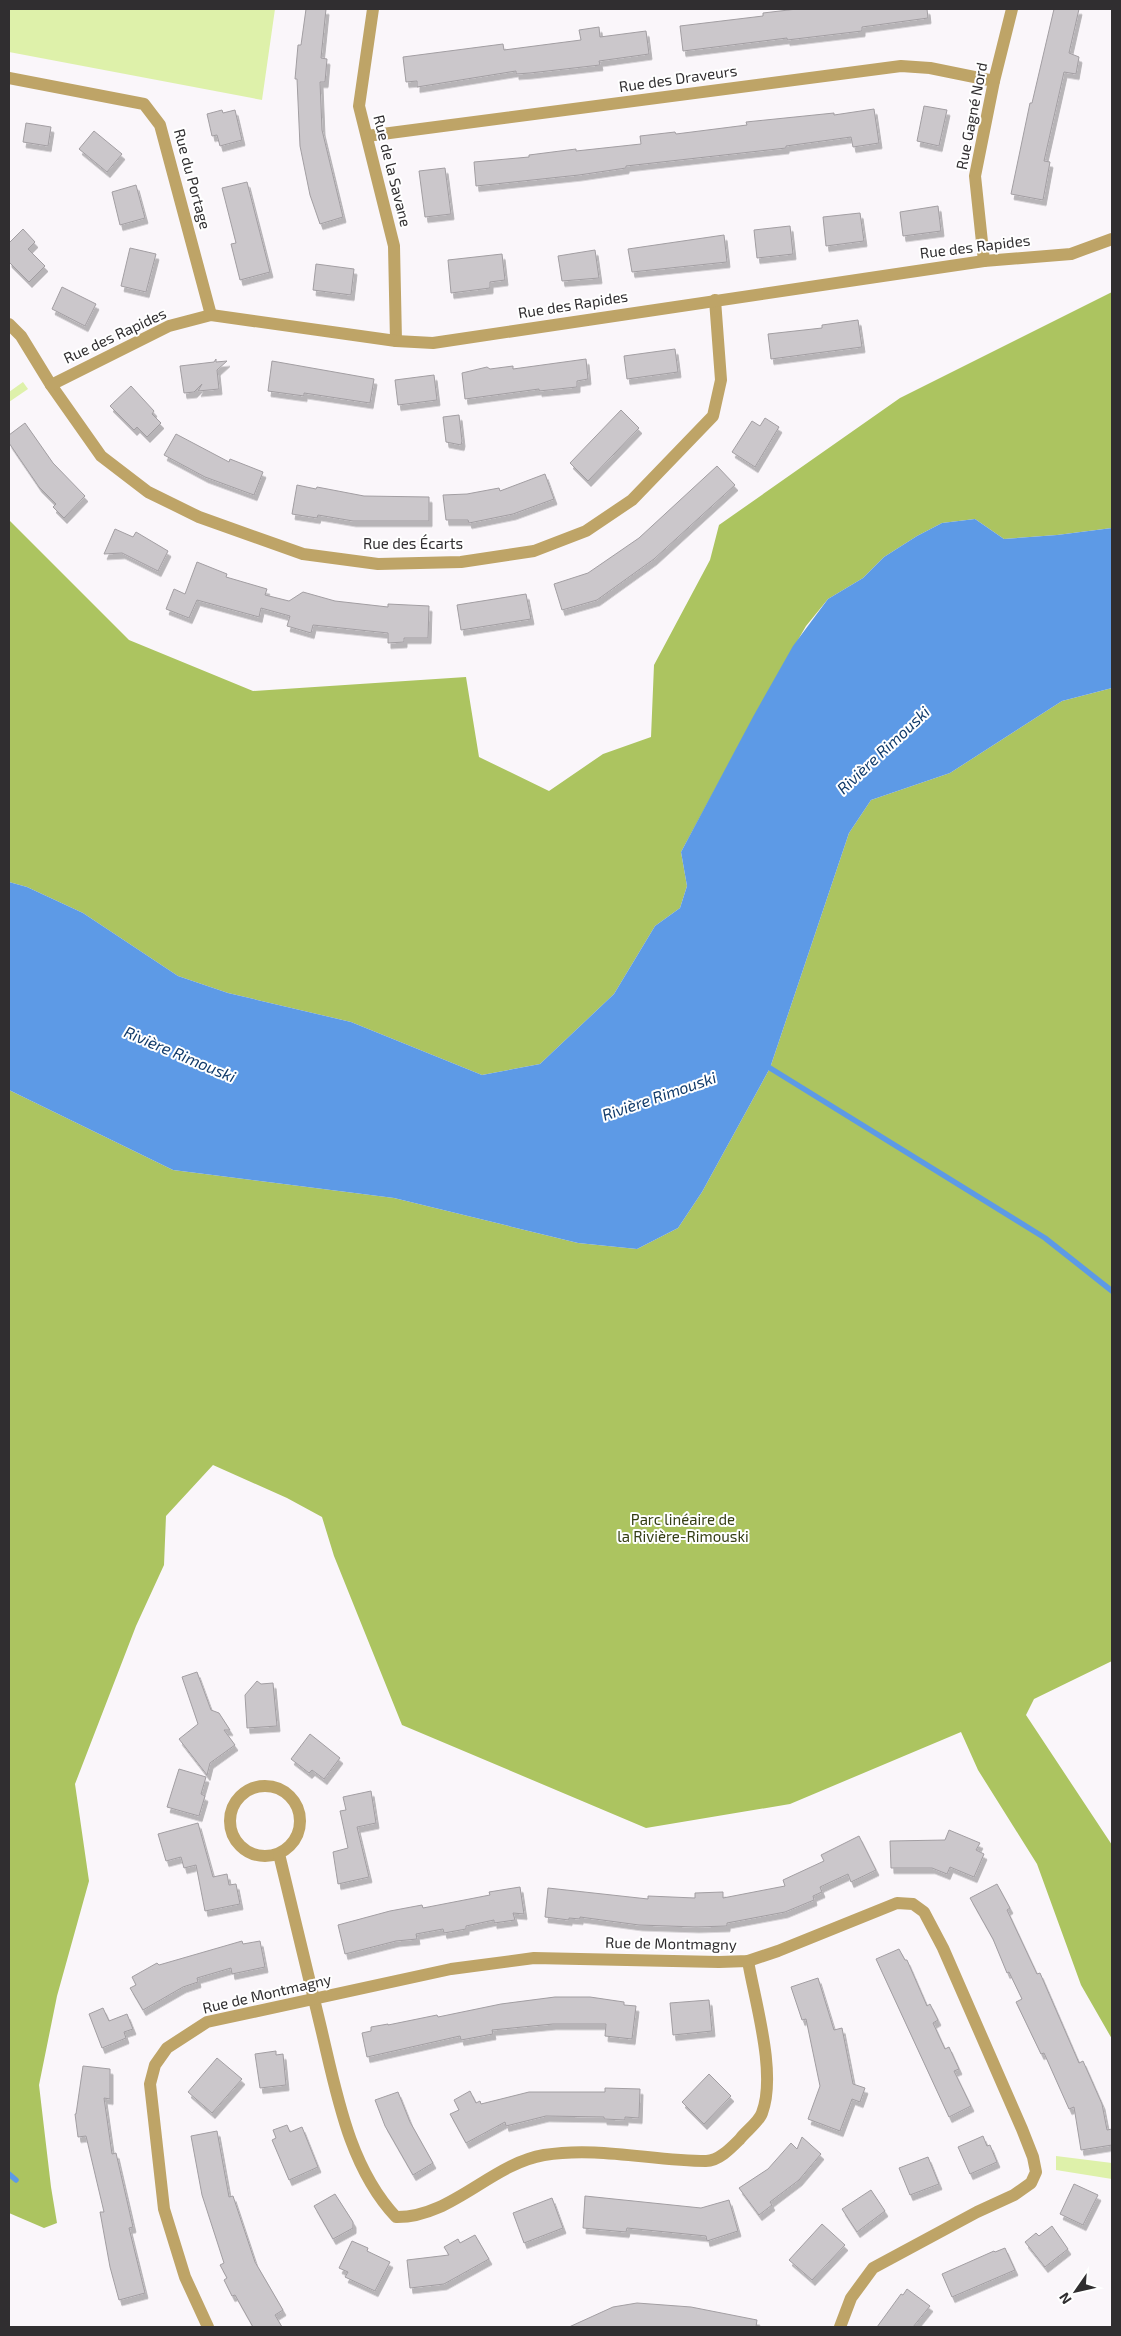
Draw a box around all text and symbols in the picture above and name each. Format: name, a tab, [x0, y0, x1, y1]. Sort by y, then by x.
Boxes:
street label: Rue des Draveurs	[618, 61, 738, 95]
street label: Rue Gagné Nord	[952, 61, 990, 171]
street label: Rue de la Savane	[370, 113, 416, 229]
street label: Rue du Portage	[171, 127, 215, 231]
street label: Rue des Rapides	[919, 230, 1031, 262]
street label: Rue des Rapides	[517, 286, 629, 322]
street label: Rue des Rapides	[60, 303, 169, 367]
street label: Rue des Écarts	[363, 534, 463, 552]
water label: Rivière Rimouski	[832, 702, 933, 797]
water label: Rivière Rimouski	[121, 1021, 239, 1086]
water label: Rivière Rimouski	[599, 1067, 718, 1124]
park label: Parc linéaire de la Rivière-Rimouski	[617, 1510, 749, 1545]
street label: Rue de Montmagny	[605, 1933, 737, 1953]
street label: Rue de Montmagny	[201, 1969, 333, 2017]
north arrow	[1051, 2266, 1101, 2316]
text: N	[1055, 2290, 1075, 2307]

